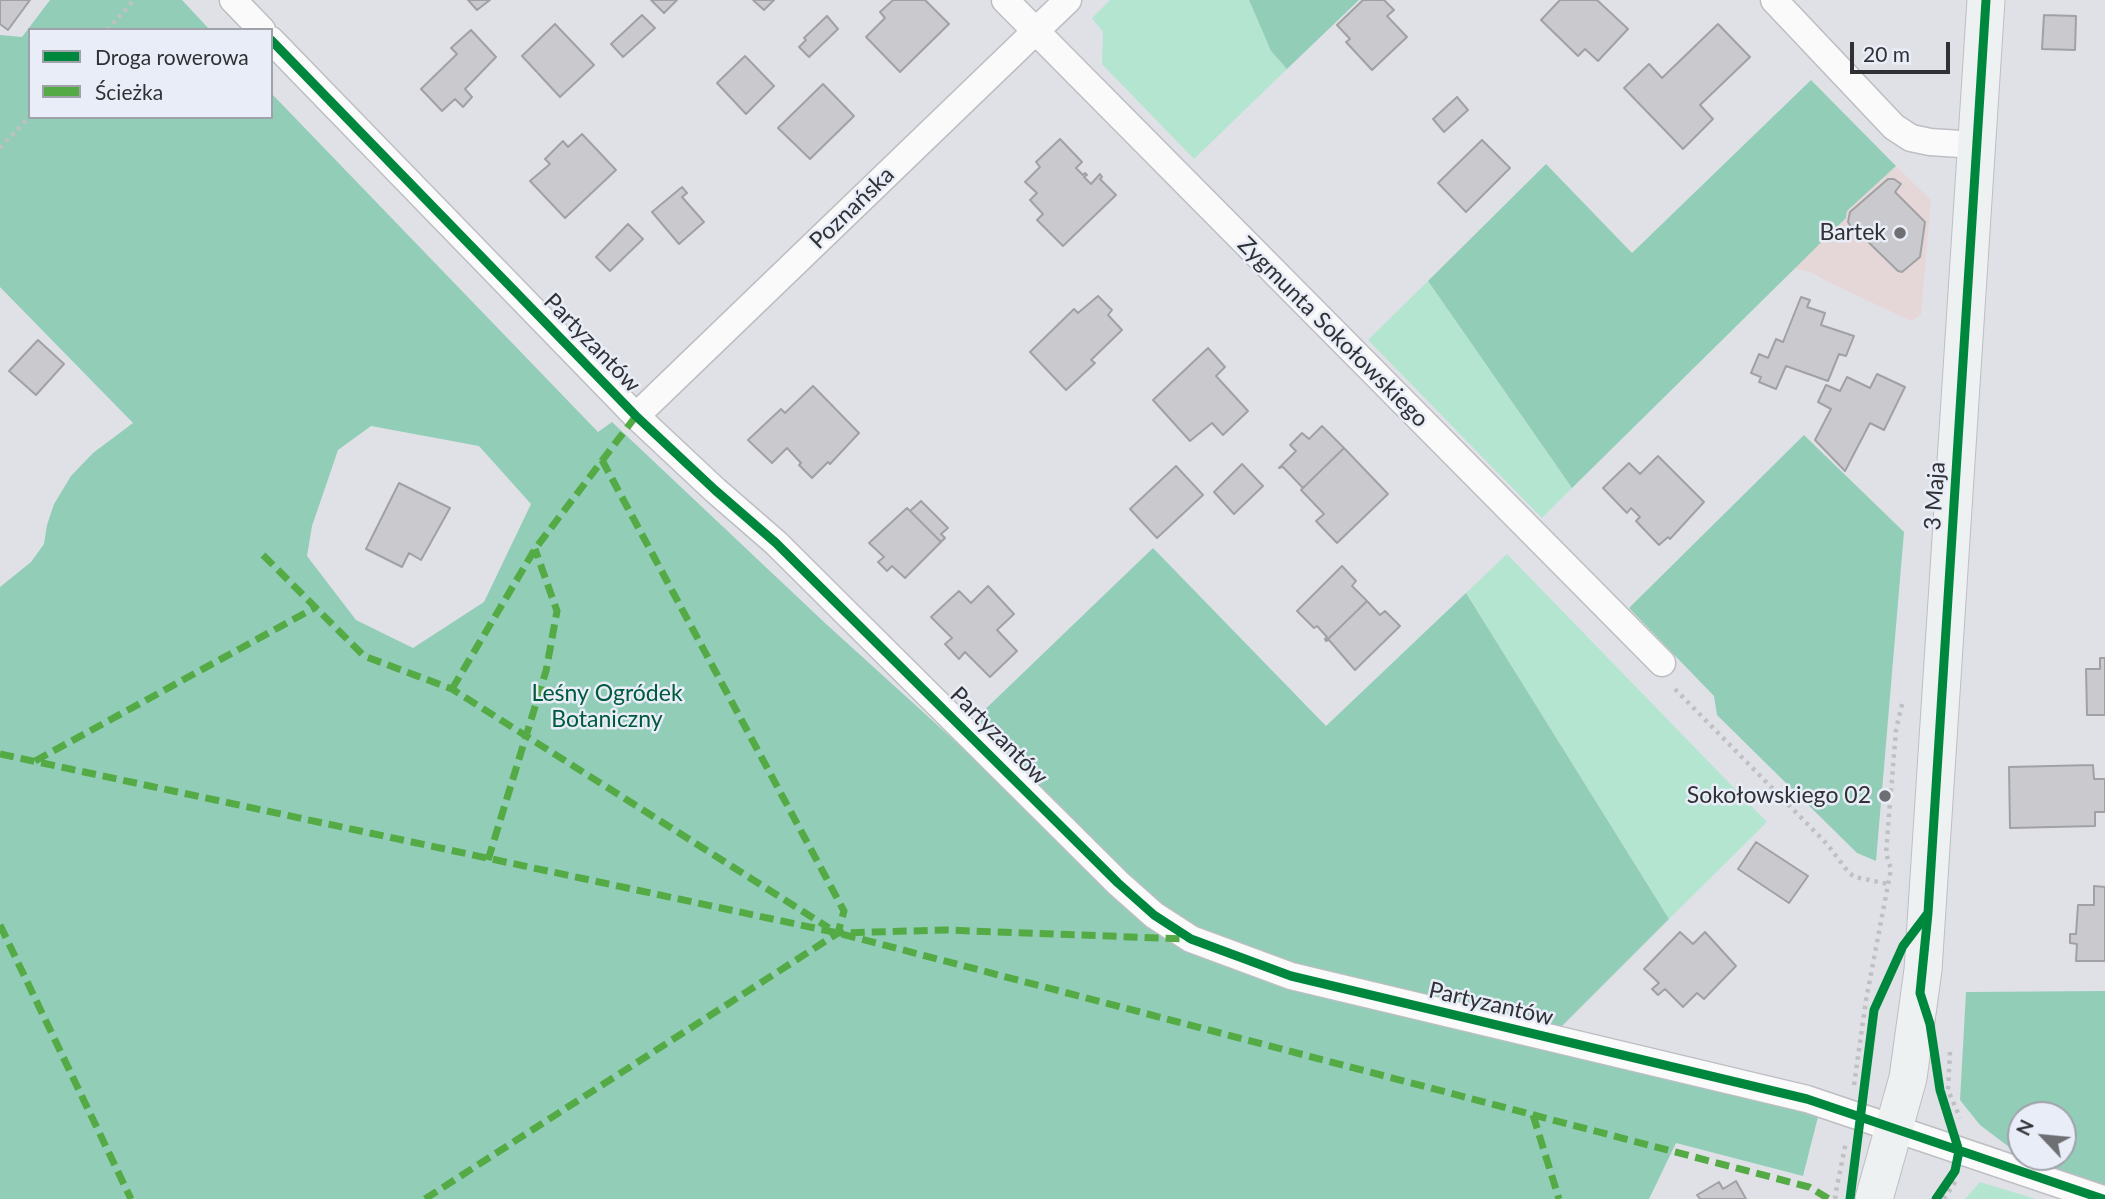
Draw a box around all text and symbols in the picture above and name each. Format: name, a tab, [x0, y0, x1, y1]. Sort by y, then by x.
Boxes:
legend	[28, 28, 273, 119]
scale bar	[1853, 28, 1953, 72]
text: 20 m	[1863, 41, 1910, 66]
text: Droga rowerowa	[95, 44, 249, 69]
text: Ścieżka	[95, 79, 163, 104]
street label: Poznańska	[804, 161, 900, 255]
place label: Bartek	[1819, 219, 1886, 247]
marker: Bartek	[1892, 225, 1908, 241]
street label: Zygmunta Sokołowskiego	[1232, 231, 1434, 433]
street label: Partyzantów	[538, 288, 646, 398]
street label: 3 Maja	[1919, 461, 1951, 531]
park label: Leśny Ogródek Botaniczny	[531, 680, 683, 734]
street label: Partyzantów	[944, 681, 1054, 791]
place label: Sokołowskiego 02	[1687, 782, 1871, 810]
marker: Sokołowskiego 02	[1877, 788, 1893, 804]
street label: Partyzantów	[1426, 976, 1556, 1032]
north arrow	[2007, 1101, 2077, 1171]
text: N	[2011, 1116, 2038, 1139]

